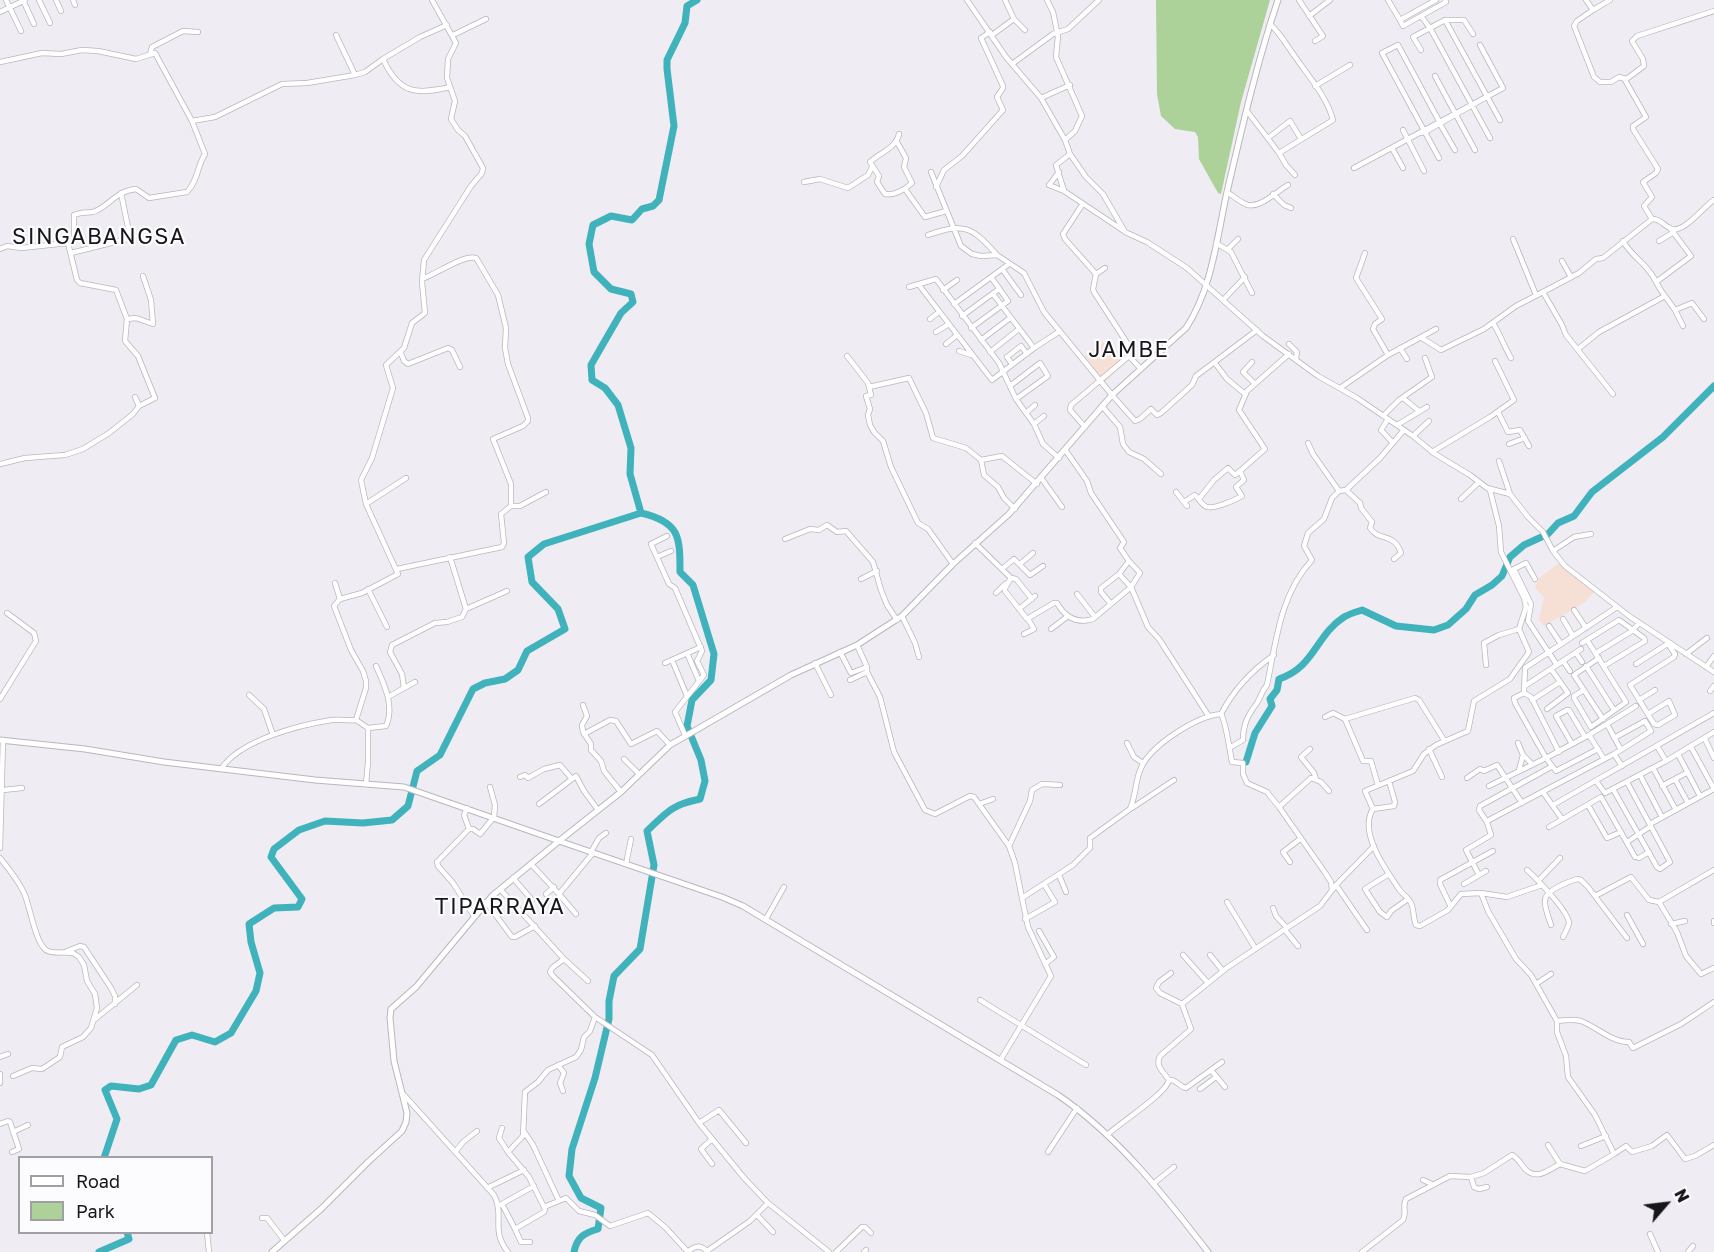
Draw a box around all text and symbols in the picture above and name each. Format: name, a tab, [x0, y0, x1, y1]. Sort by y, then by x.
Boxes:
district label: SINGABANGSA	[12, 224, 186, 250]
district label: JAMBE	[1089, 337, 1169, 363]
district label: TIPARRAYA	[435, 894, 565, 920]
legend	[18, 1156, 213, 1234]
text: Road	[76, 1170, 120, 1192]
north arrow	[1636, 1174, 1696, 1234]
text: N	[1670, 1185, 1694, 1206]
text: Park	[76, 1200, 115, 1222]

